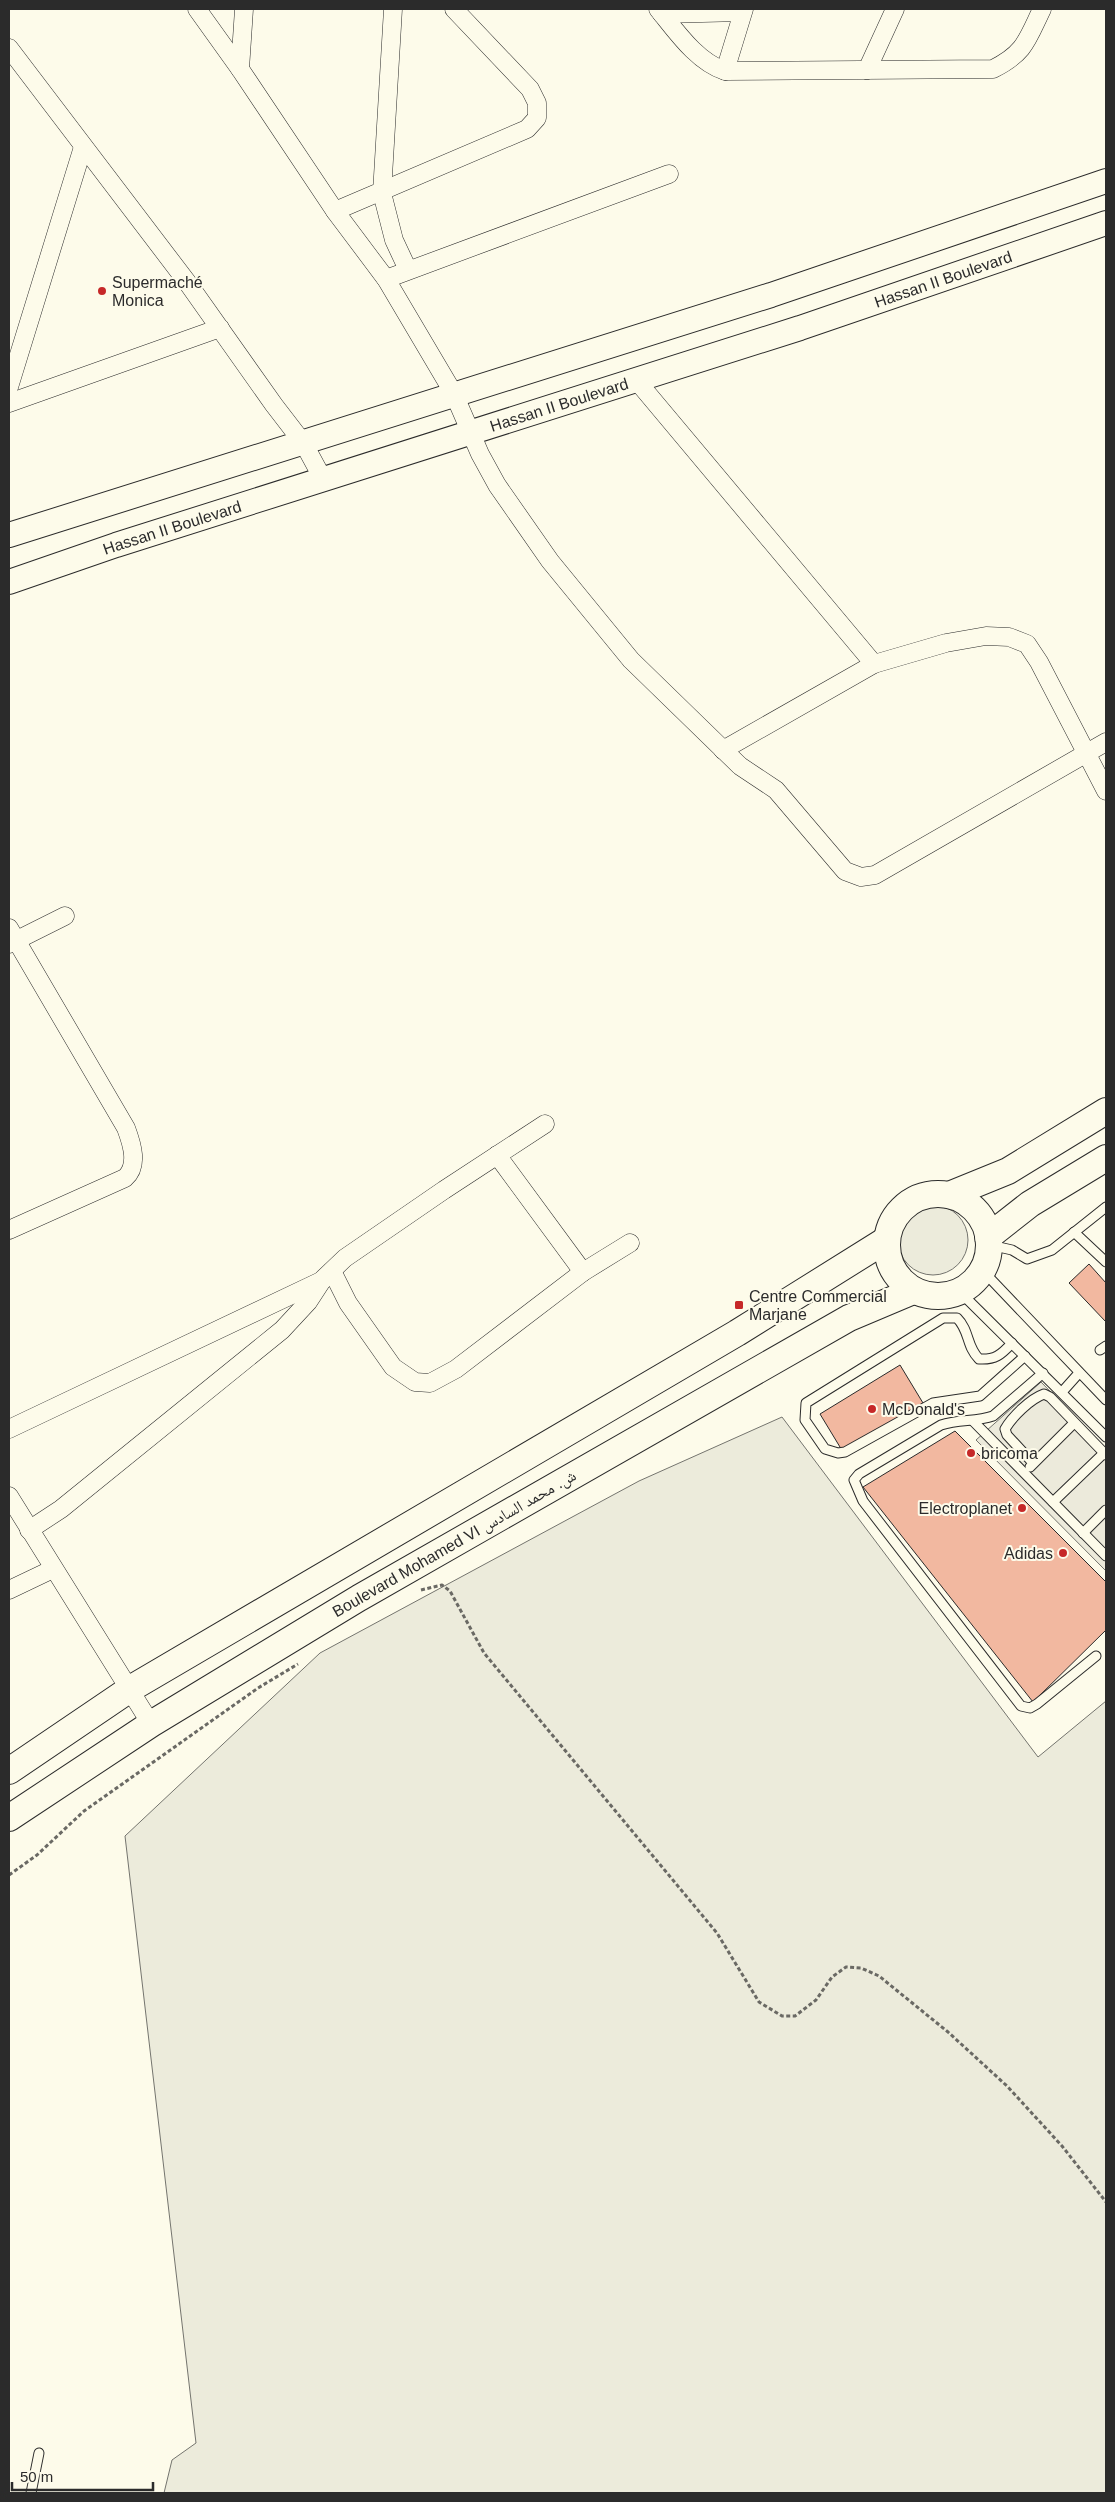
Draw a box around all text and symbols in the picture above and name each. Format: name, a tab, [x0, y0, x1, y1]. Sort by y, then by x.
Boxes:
street label: Hassan II Boulevard	[872, 248, 1014, 311]
place label: Supermaché Monica	[112, 274, 203, 309]
marker: Supermaché Monica	[96, 285, 108, 297]
street label: Hassan II Boulevard	[488, 375, 630, 435]
street label: Hassan II Boulevard	[101, 498, 243, 558]
place label: Centre Commercial Marjane	[749, 1288, 887, 1323]
marker: Centre Commercial Marjane	[733, 1299, 745, 1311]
place label: McDonald's	[882, 1401, 965, 1418]
marker: McDonald's	[866, 1403, 878, 1415]
place label: bricoma	[981, 1445, 1038, 1462]
marker: bricoma	[965, 1447, 977, 1459]
street label: Boulevard Mohamed VI ش. محمد السادس	[330, 1467, 580, 1622]
place label: Electroplanet	[919, 1500, 1013, 1517]
marker: Electroplanet	[1016, 1502, 1028, 1514]
place label: Adidas	[1004, 1545, 1053, 1562]
marker: Adidas	[1057, 1547, 1069, 1559]
scale bar	[12, 2460, 154, 2492]
text: 50 m	[20, 2468, 53, 2485]

